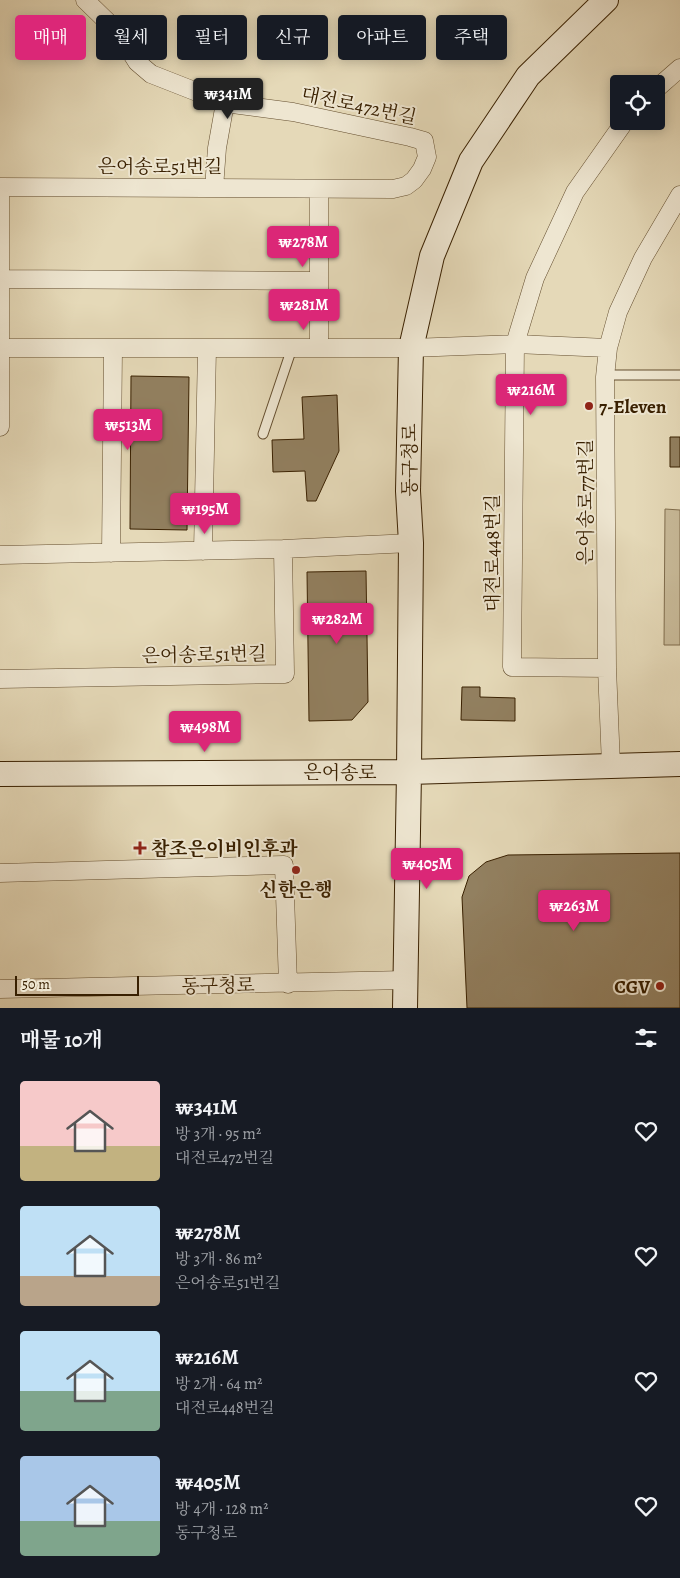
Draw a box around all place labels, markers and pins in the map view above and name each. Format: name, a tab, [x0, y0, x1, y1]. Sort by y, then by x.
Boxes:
pin: ₩341M	[193, 78, 263, 120]
pin: ₩278M	[268, 226, 338, 268]
pin: ₩281M	[269, 288, 339, 331]
pin: ₩216M	[496, 374, 566, 416]
place label: 7-Eleven	[599, 394, 667, 420]
marker: 7-Eleven	[583, 400, 595, 412]
pin: ₩513M	[93, 408, 163, 451]
pin: ₩195M	[170, 492, 240, 535]
pin: ₩282M	[302, 602, 372, 645]
pin: ₩498M	[170, 710, 240, 753]
place label: 참조은이비인후과	[151, 836, 298, 862]
marker: 참조은이비인후과	[133, 841, 147, 855]
pin: ₩405M	[392, 848, 462, 890]
marker: 신한은행	[290, 864, 302, 876]
place label: 신한은행	[259, 877, 333, 903]
pin: ₩263M	[539, 890, 609, 932]
place label: CGV	[614, 974, 650, 1000]
marker: CGV	[654, 980, 666, 992]

